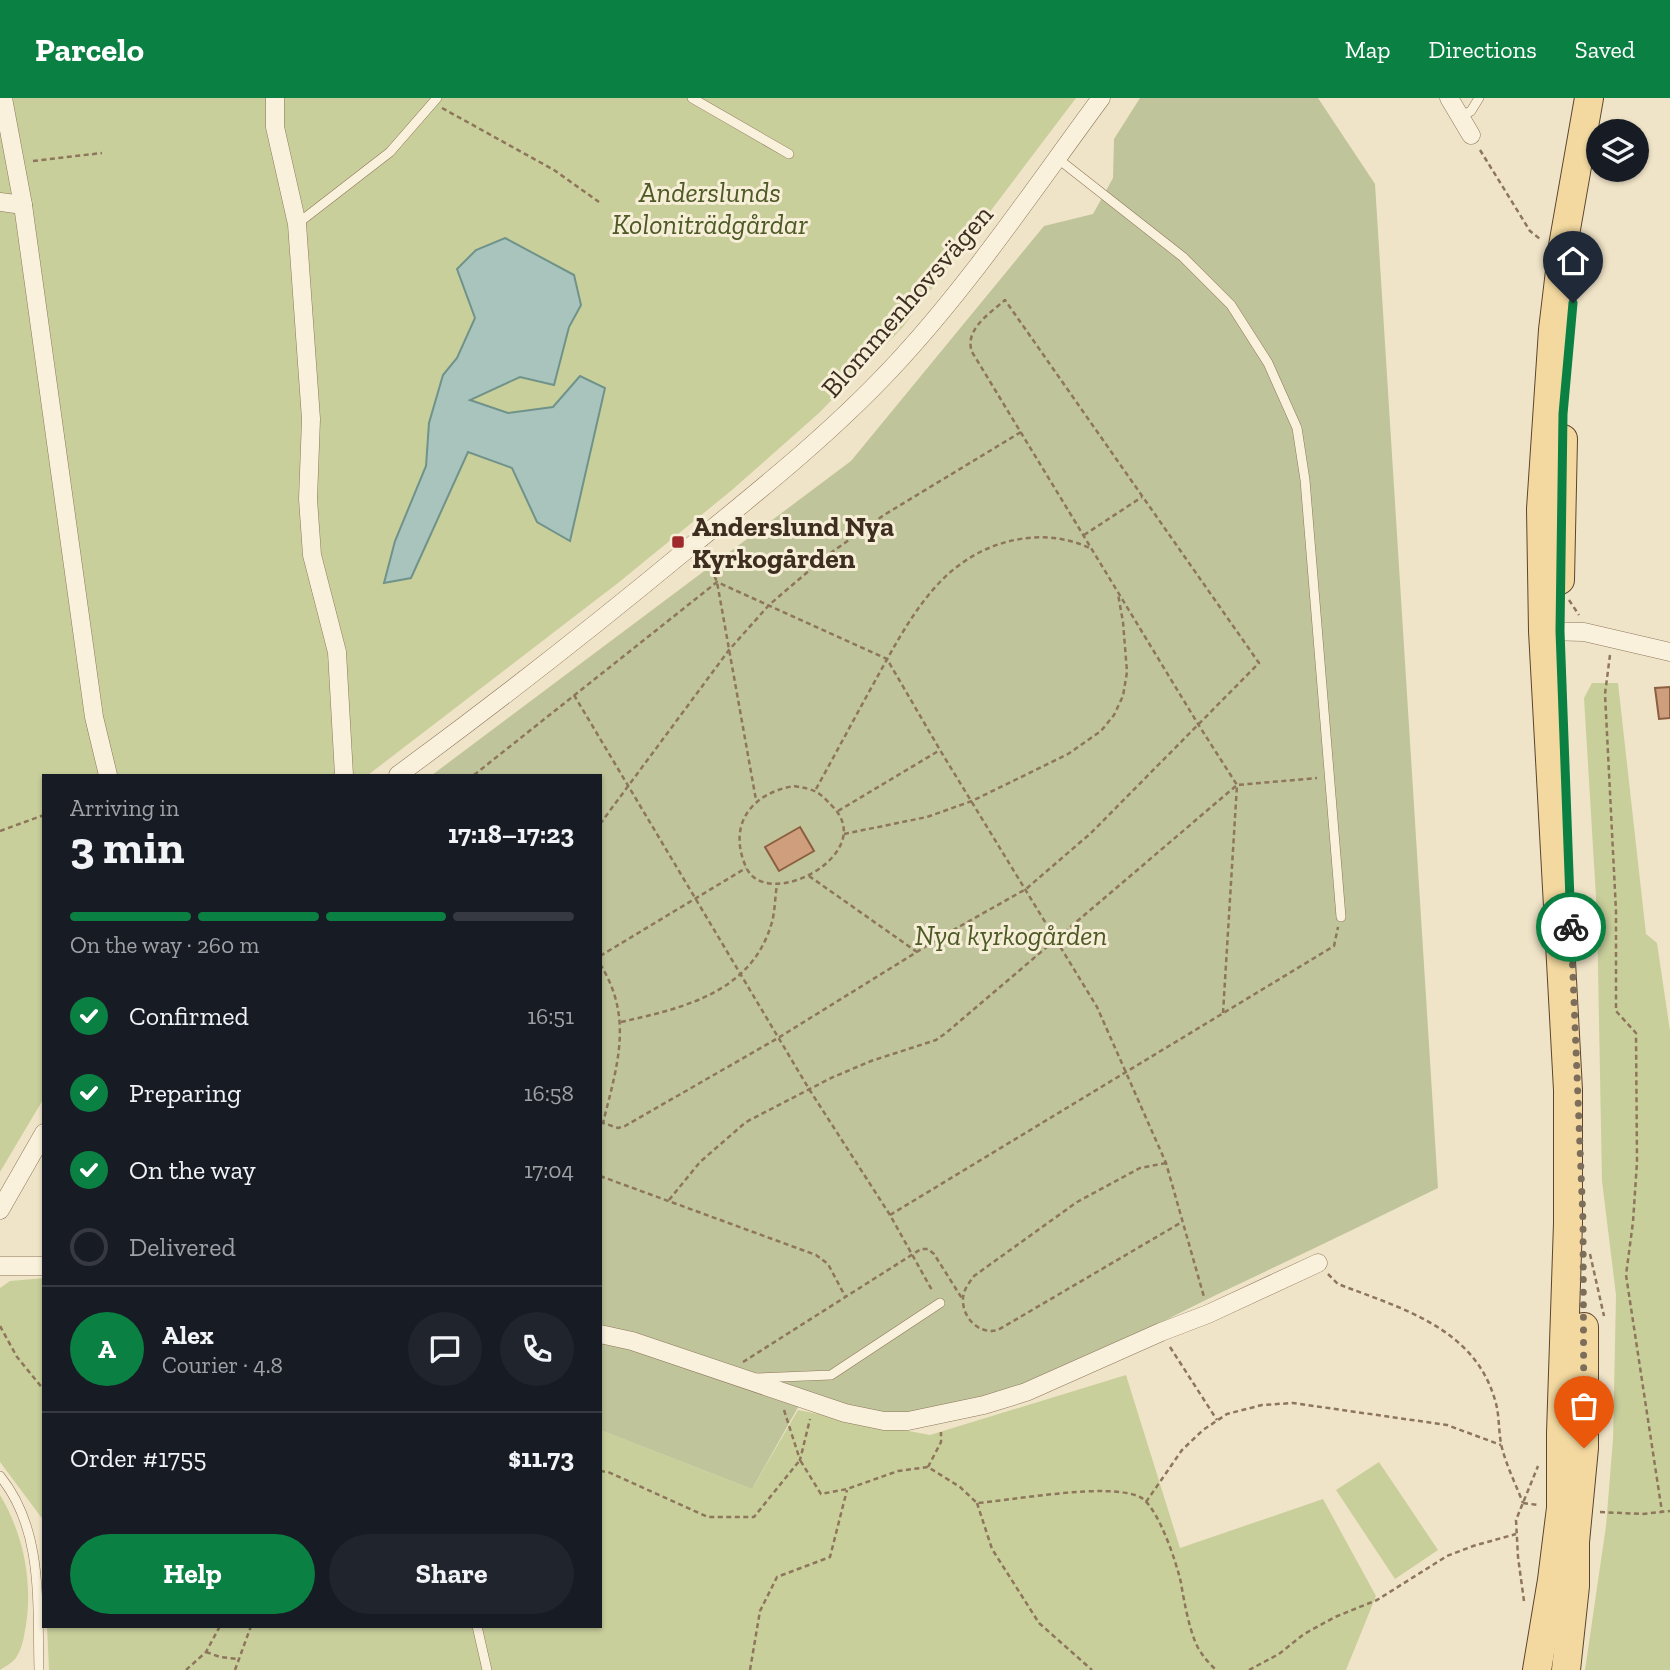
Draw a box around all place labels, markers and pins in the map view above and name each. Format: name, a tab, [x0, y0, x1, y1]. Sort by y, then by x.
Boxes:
pin	[1543, 231, 1603, 303]
place label: Anderslund Nya Kyrkogården	[692, 510, 894, 575]
marker: Anderslund Nya Kyrkogården	[670, 534, 686, 550]
pin	[1554, 1376, 1614, 1448]

